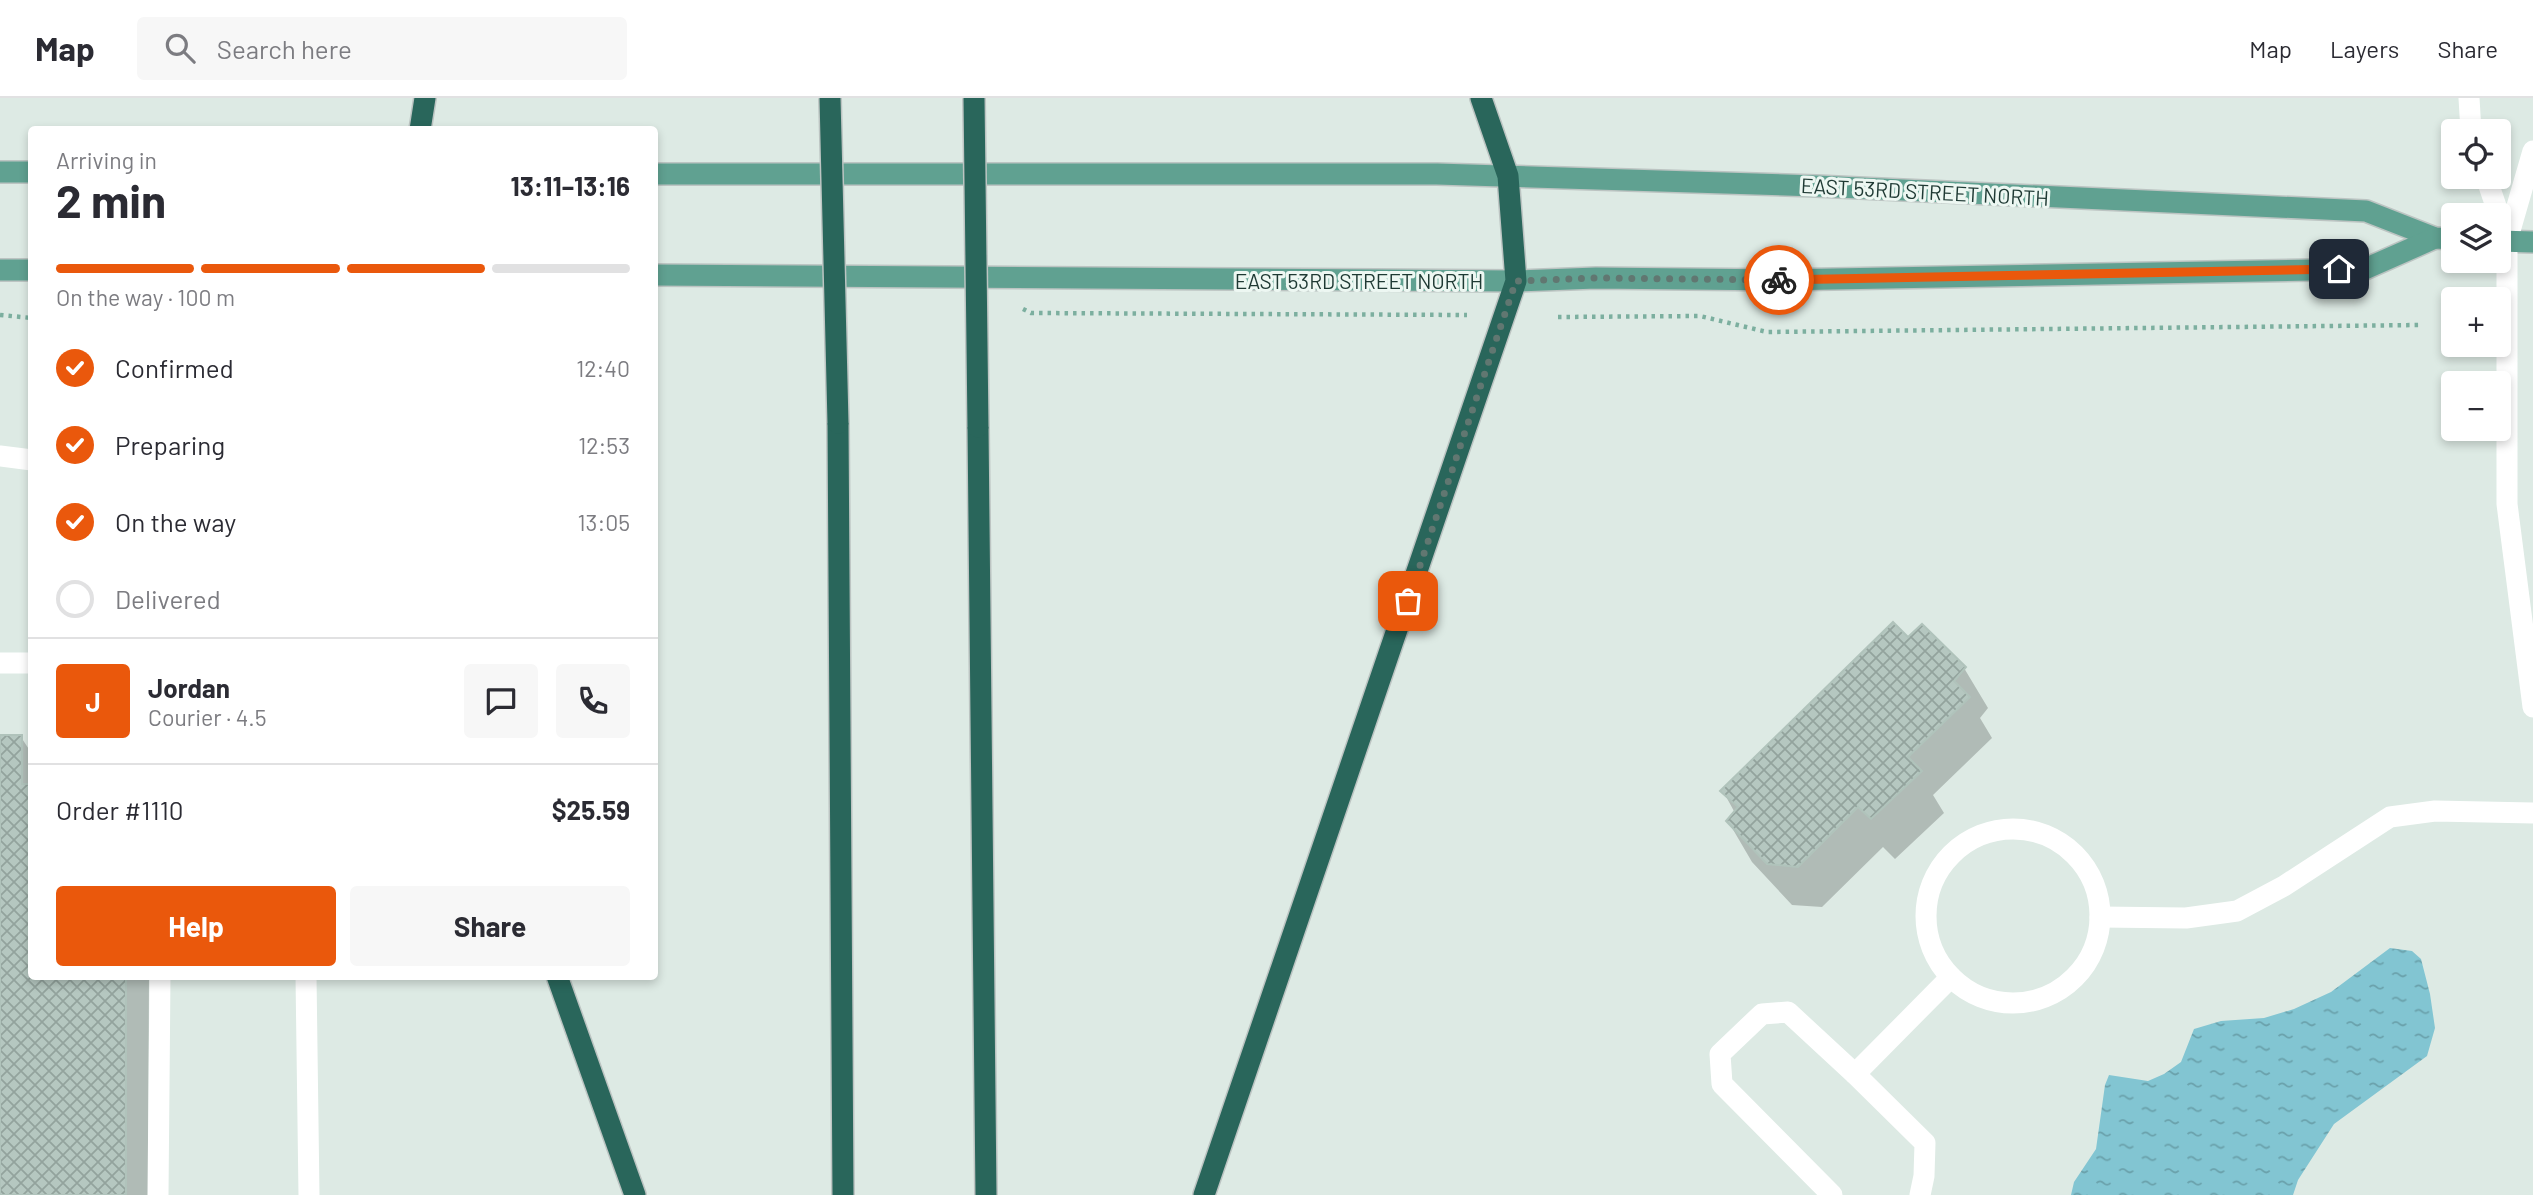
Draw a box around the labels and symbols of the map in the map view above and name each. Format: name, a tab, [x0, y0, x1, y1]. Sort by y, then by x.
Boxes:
street label: EAST 53RD STREET NORTH	[1800, 172, 2050, 210]
pin	[2309, 239, 2369, 299]
courier	[1744, 245, 1814, 315]
street label: EAST 53RD STREET NORTH	[1235, 268, 1483, 293]
pin	[1378, 571, 1438, 631]

